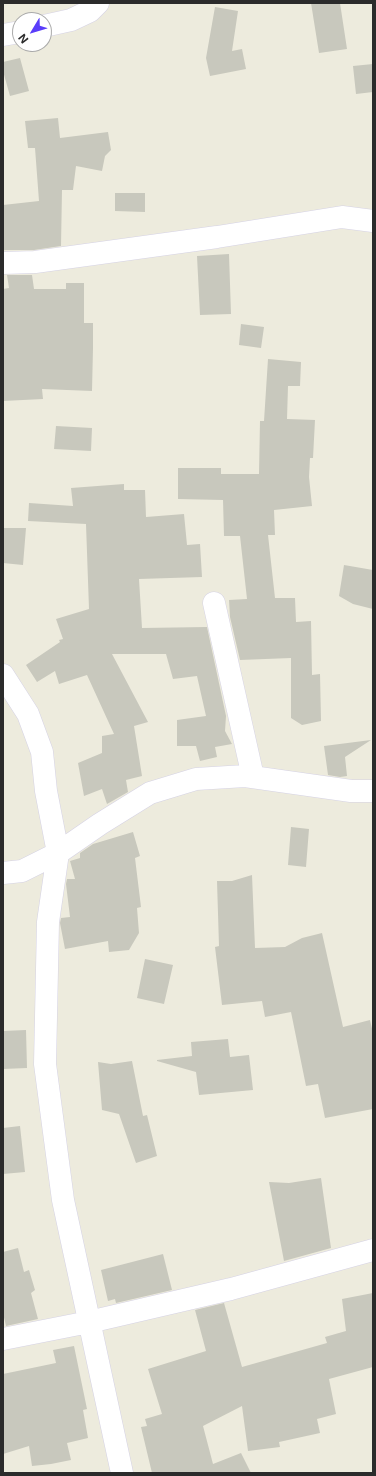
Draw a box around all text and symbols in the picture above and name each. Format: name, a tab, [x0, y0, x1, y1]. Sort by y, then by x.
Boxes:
north arrow	[12, 12, 52, 52]
text: N	[15, 31, 31, 46]

